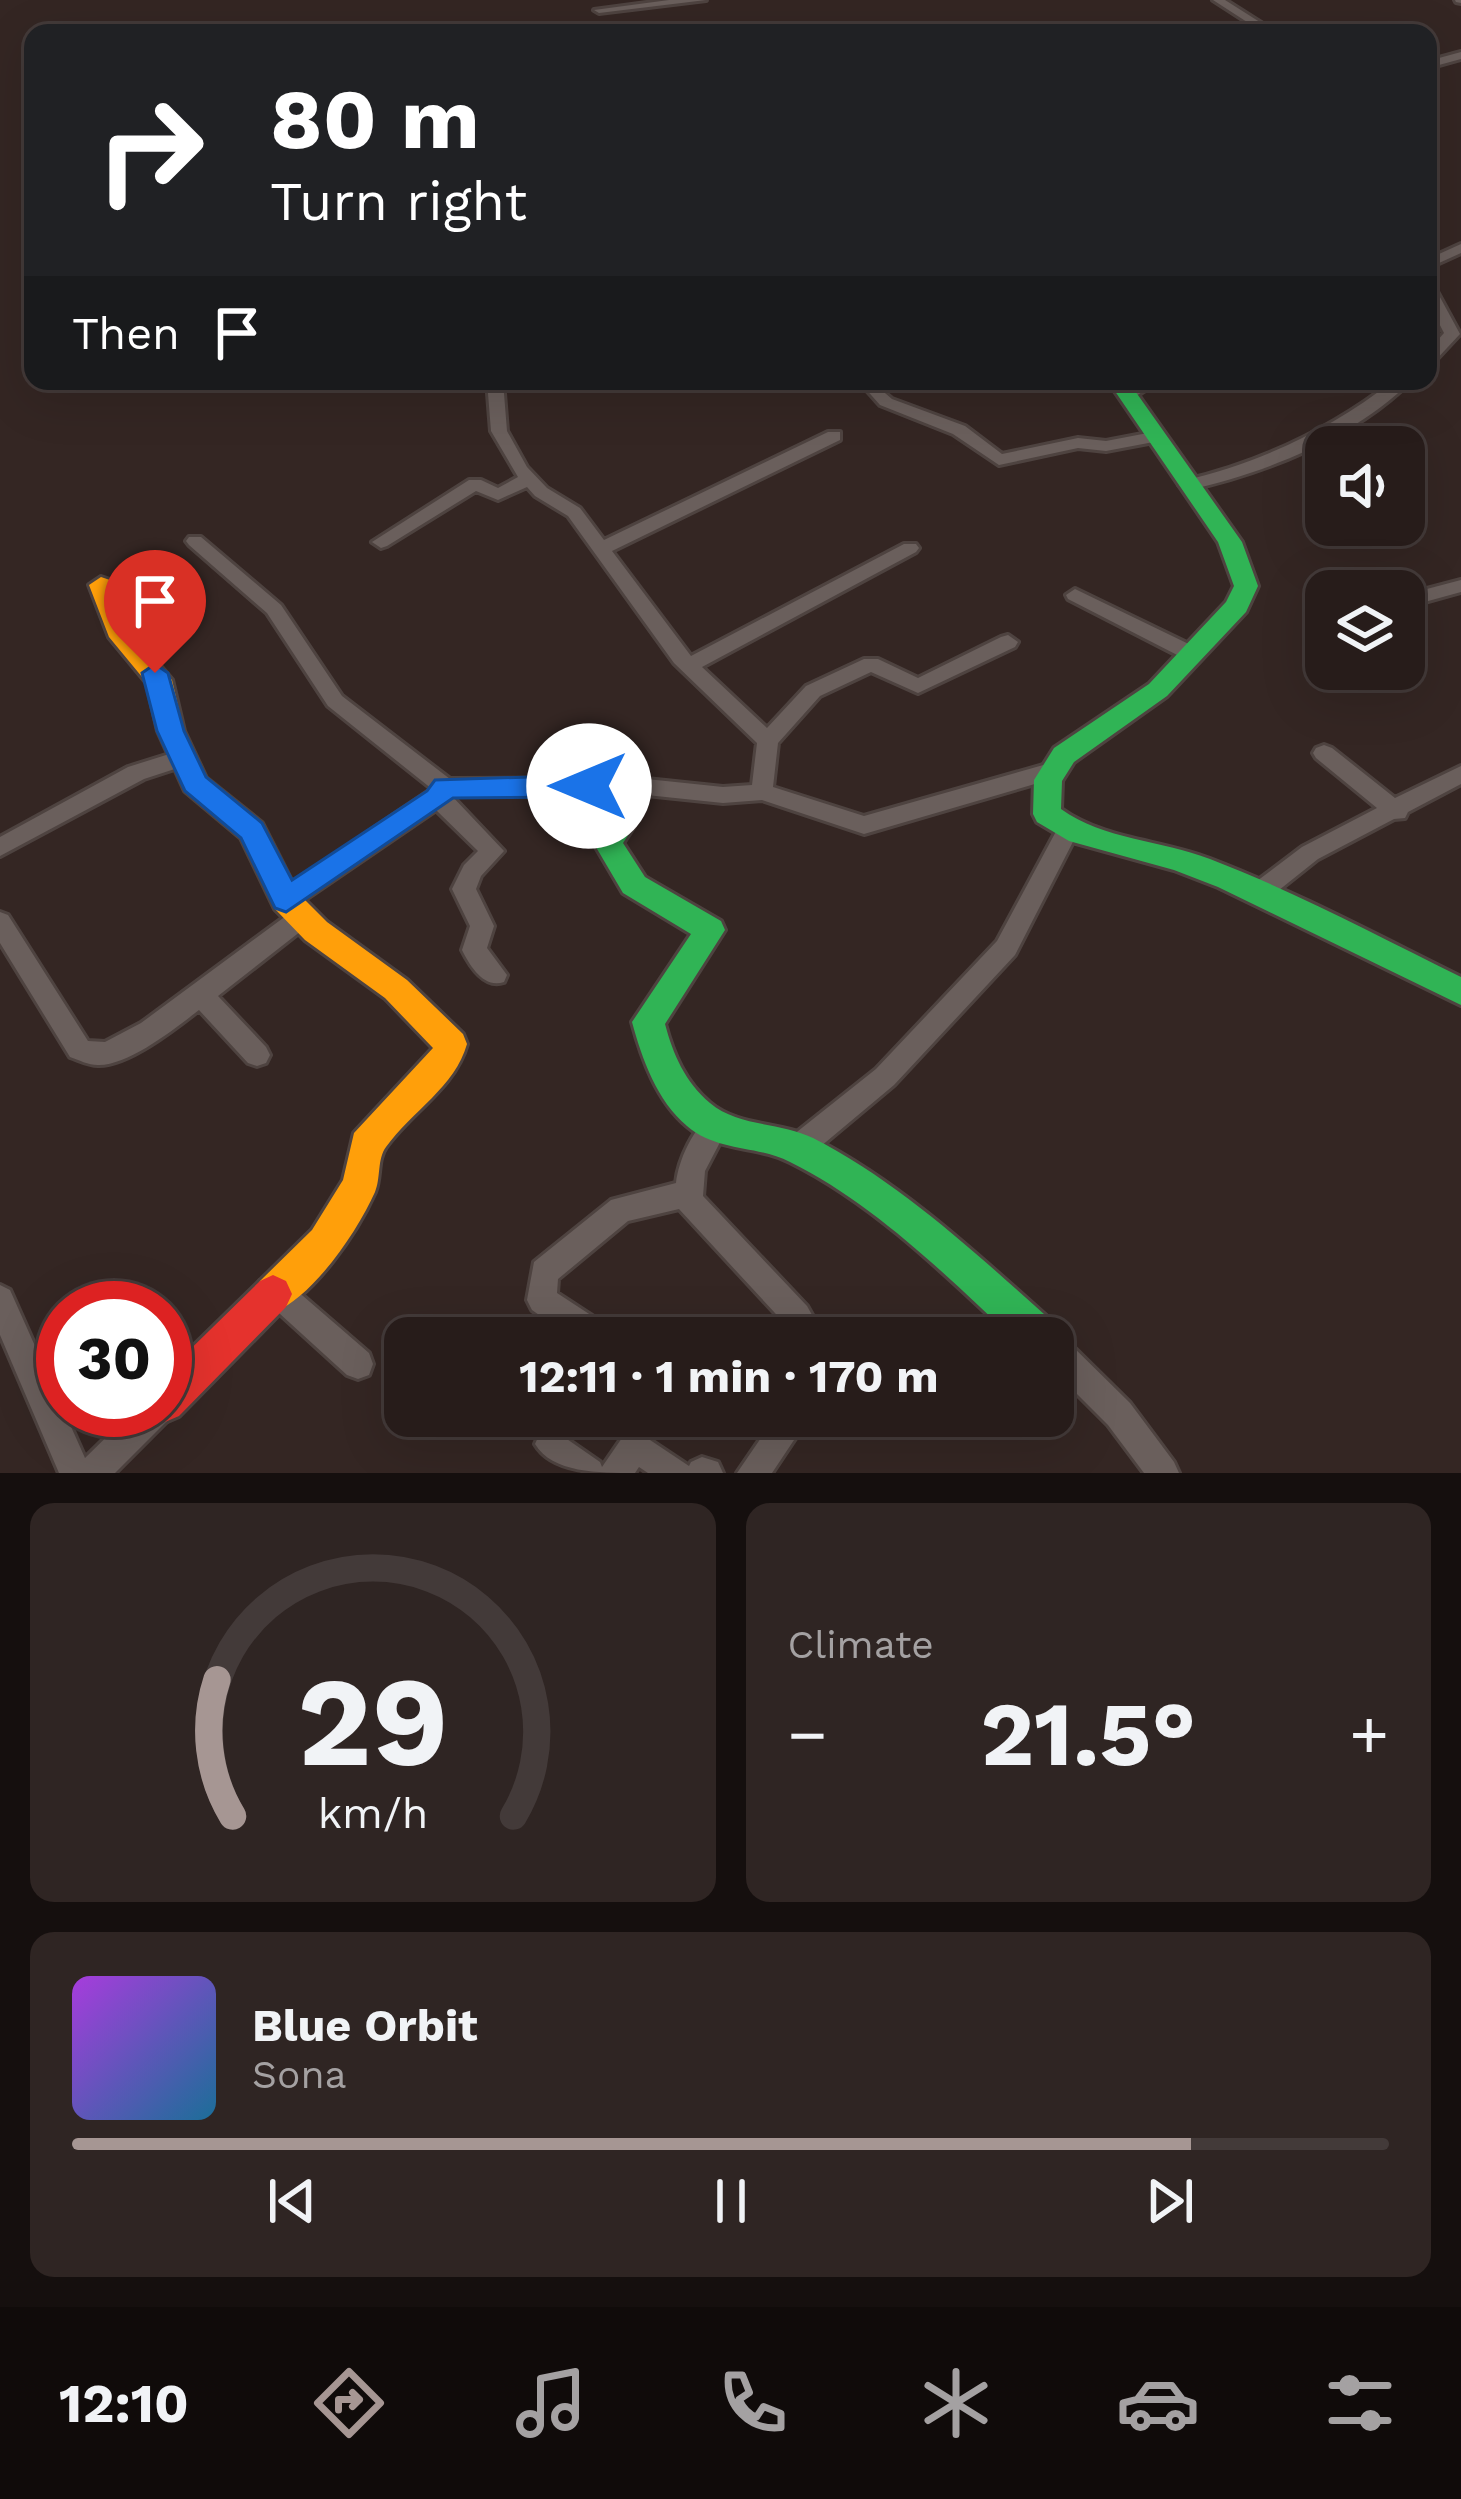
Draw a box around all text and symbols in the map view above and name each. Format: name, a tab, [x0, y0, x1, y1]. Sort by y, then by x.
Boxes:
text: 80 m	[270, 70, 480, 168]
icon: right	[72, 72, 228, 228]
text: Turn right	[270, 170, 527, 233]
icon: arrive	[204, 300, 270, 366]
text: Then	[72, 307, 180, 360]
map controls	[1305, 426, 1425, 690]
button: sound	[1305, 426, 1425, 546]
pin	[104, 550, 206, 673]
icon: arrive	[122, 568, 188, 634]
button: layers	[1305, 570, 1425, 690]
position arrow	[526, 723, 652, 849]
speed limit sign: 30	[36, 1281, 192, 1437]
text: 12:11 · 1 min · 170 m	[519, 1350, 939, 1403]
text: Climate	[788, 1622, 934, 1667]
text: 29	[297, 1649, 448, 1795]
text: 21.5°	[980, 1681, 1196, 1787]
text: −	[788, 1696, 827, 1773]
text: +	[1349, 1696, 1389, 1773]
text: km/h	[317, 1787, 428, 1837]
text: Blue Orbit	[252, 1999, 478, 2052]
text: Sona	[252, 2052, 347, 2097]
icon: previous	[259, 2168, 325, 2234]
icon: pause	[698, 2168, 764, 2234]
icon: next	[1137, 2168, 1203, 2234]
icon: directions	[307, 2361, 391, 2445]
icon: music	[509, 2361, 593, 2445]
icon: phone	[711, 2361, 795, 2445]
icon: climate	[914, 2361, 998, 2445]
icon: car	[1116, 2361, 1200, 2445]
icon: filters	[1318, 2361, 1402, 2445]
text: 12:10	[59, 2372, 189, 2435]

